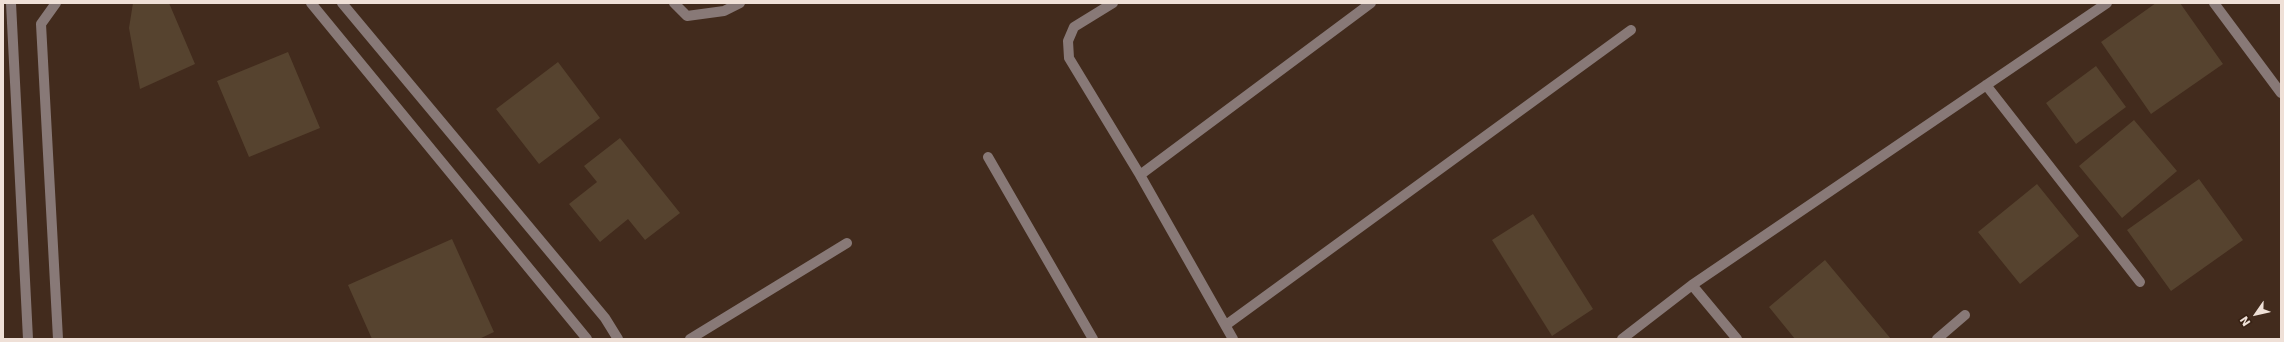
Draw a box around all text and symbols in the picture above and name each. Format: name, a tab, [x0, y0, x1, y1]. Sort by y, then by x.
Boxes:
north arrow	[2236, 294, 2276, 334]
text: N	[2238, 314, 2254, 328]

